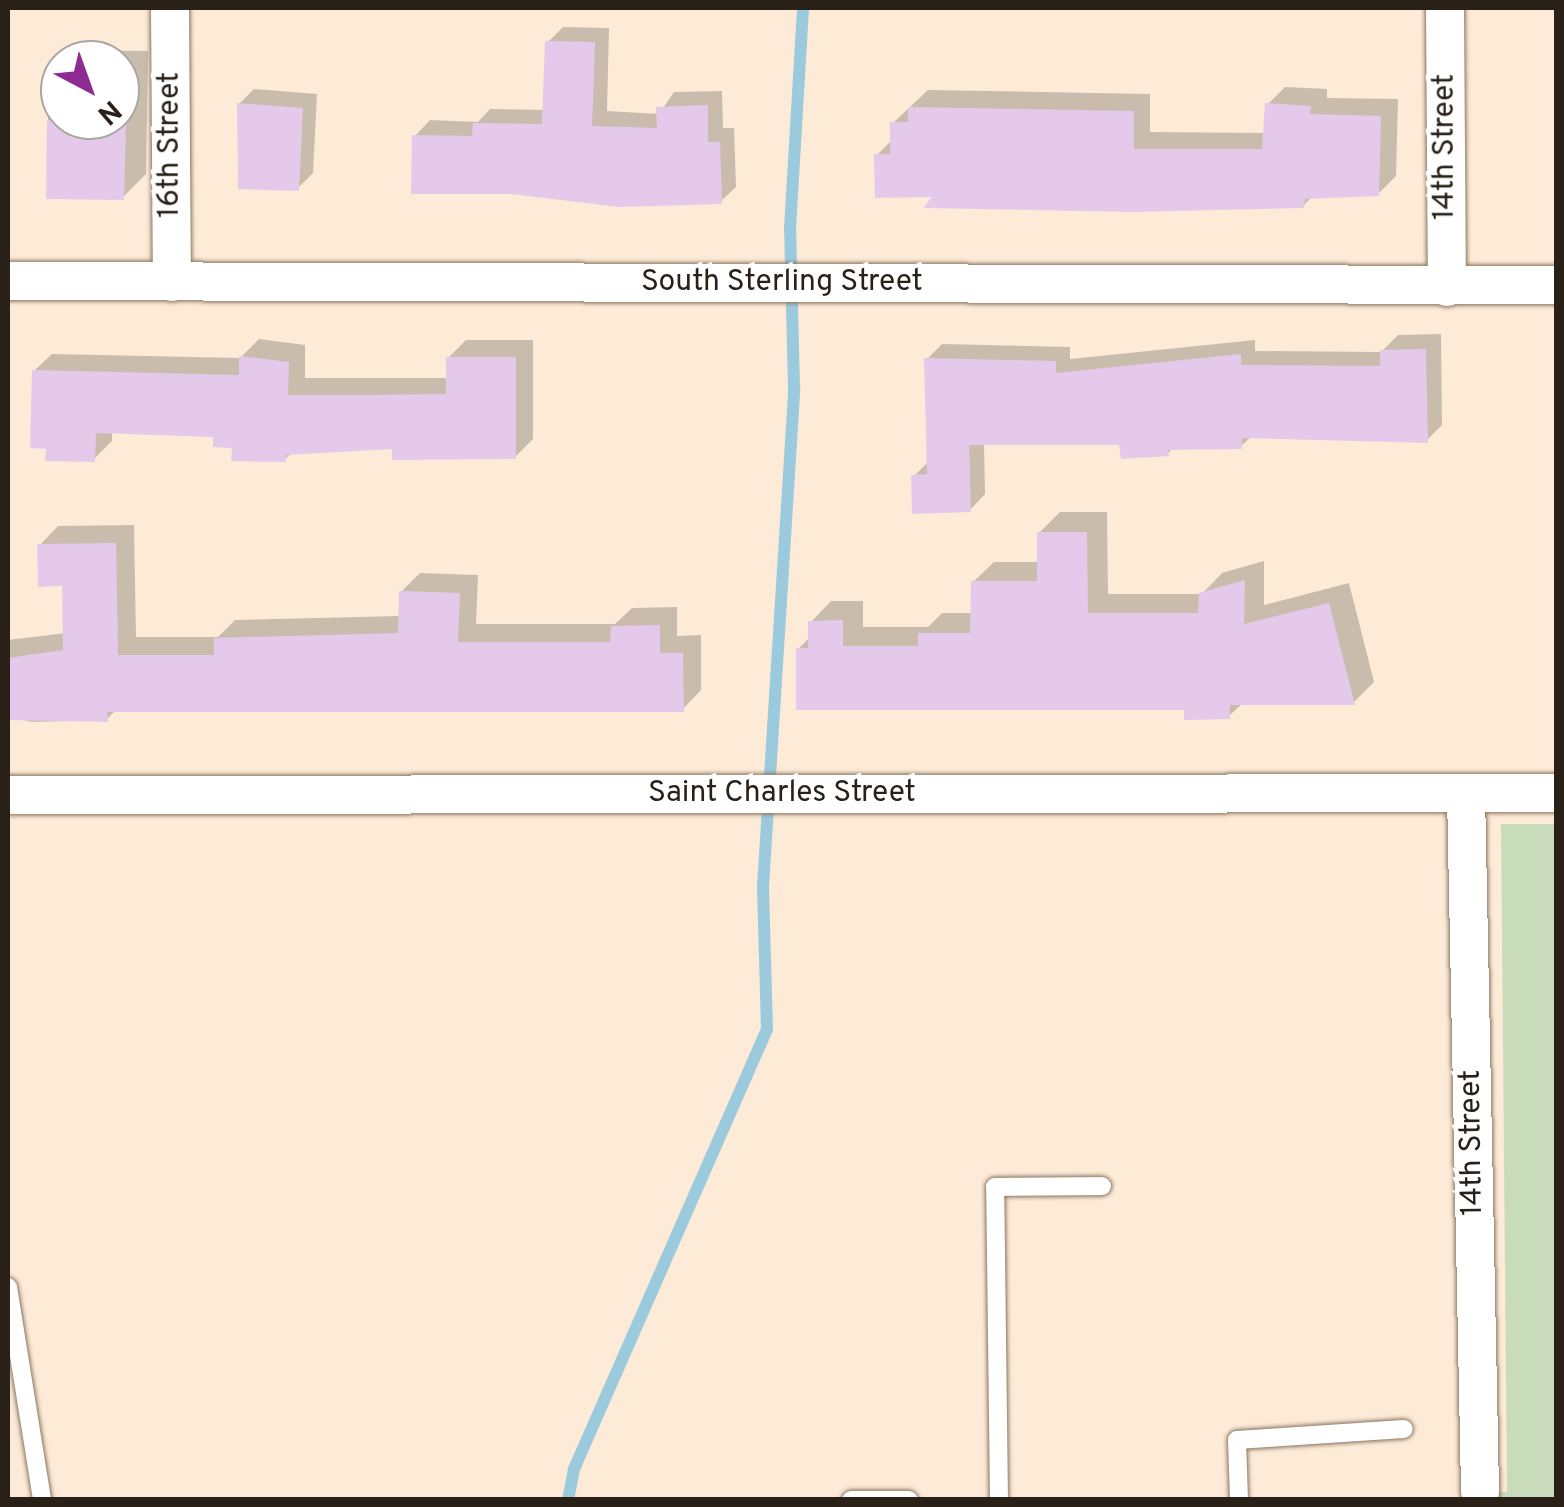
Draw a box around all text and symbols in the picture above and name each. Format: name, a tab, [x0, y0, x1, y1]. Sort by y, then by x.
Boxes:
north arrow	[40, 40, 140, 140]
street label: 16th Street	[153, 72, 189, 218]
street label: 14th Street	[1428, 74, 1464, 220]
text: N	[89, 91, 128, 131]
street label: South Sterling Street	[641, 265, 923, 301]
street label: Saint Charles Street	[648, 776, 916, 812]
street label: 14th Street	[1454, 1069, 1492, 1217]

